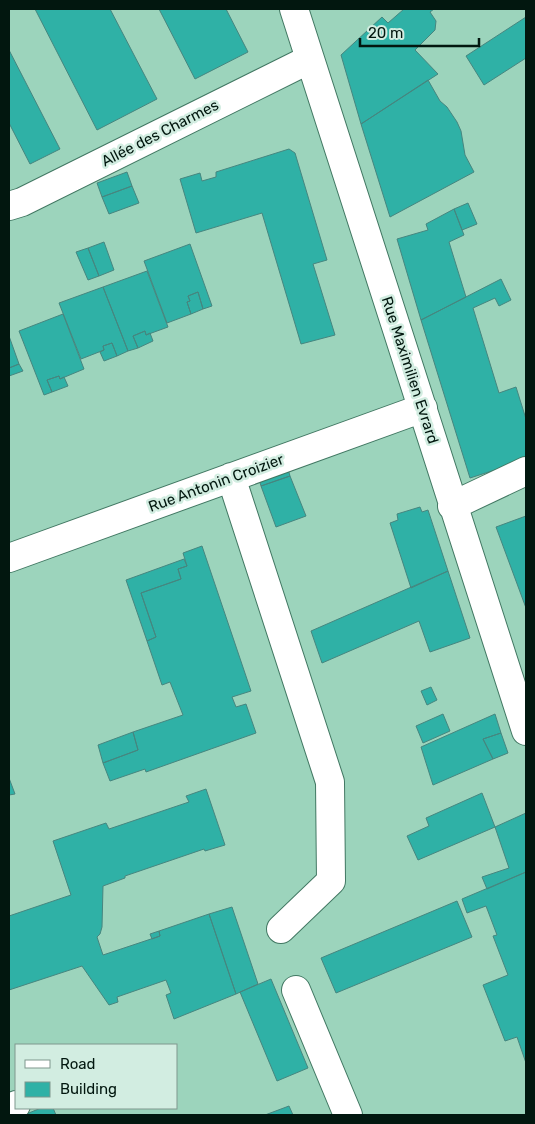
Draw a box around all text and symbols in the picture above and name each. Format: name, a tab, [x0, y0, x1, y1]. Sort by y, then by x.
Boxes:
scale bar	[360, 15, 479, 47]
text: 20 m	[368, 24, 403, 42]
street label: Allée des Charmes	[98, 96, 222, 170]
street label: Rue Maximilien Evrard	[378, 294, 442, 446]
street label: Rue Antonin Croizier	[146, 450, 286, 516]
legend	[15, 1044, 178, 1109]
text: Road	[60, 1055, 96, 1073]
text: Building	[60, 1080, 117, 1098]

